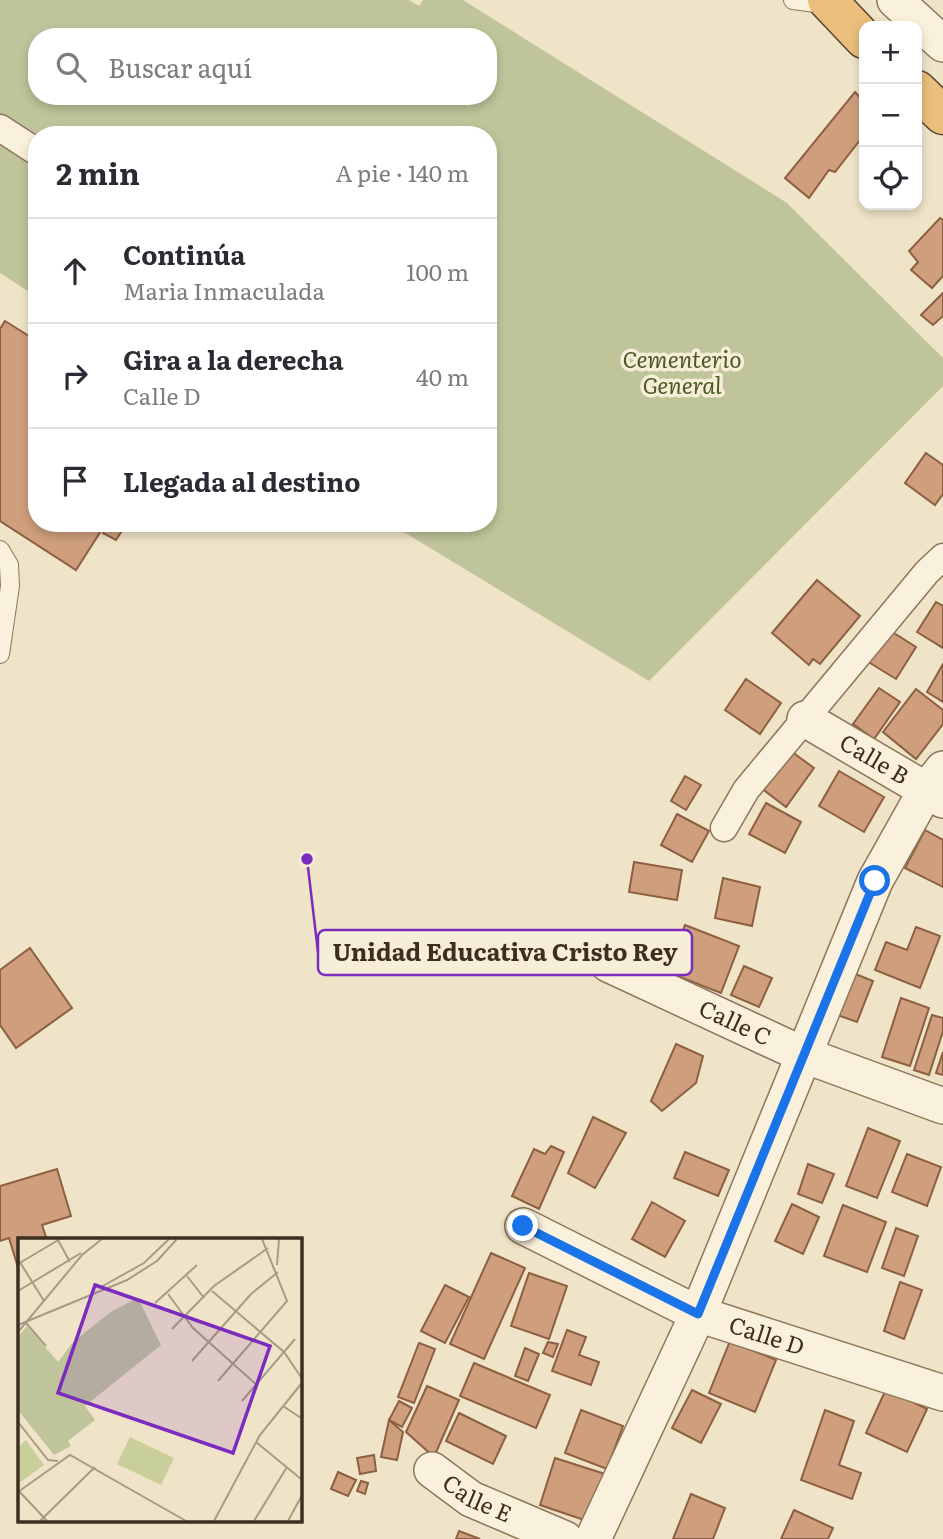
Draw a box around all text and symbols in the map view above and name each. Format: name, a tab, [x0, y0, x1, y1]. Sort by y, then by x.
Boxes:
map controls	[859, 21, 922, 210]
button: +	[859, 21, 922, 84]
search box	[28, 28, 497, 105]
text: Buscar aquí	[108, 47, 252, 86]
icon: search	[52, 48, 90, 86]
button: −	[859, 84, 922, 147]
button: locate	[859, 147, 922, 210]
text: 2 min	[56, 150, 140, 194]
text: A pie · 140 m	[336, 155, 469, 189]
text: Continúa	[123, 234, 246, 273]
icon: ahead	[56, 252, 94, 290]
text: 100 m	[406, 254, 469, 288]
text: Maria Inmaculada	[123, 273, 325, 307]
text: Gira a la derecha	[123, 339, 343, 378]
park label: Cementerio General	[622, 341, 742, 401]
icon: right	[56, 357, 94, 395]
text: 40 m	[416, 359, 469, 393]
text: Calle D	[123, 378, 201, 412]
text: Llegada al destino	[123, 461, 360, 500]
icon: arrive	[56, 462, 94, 500]
street label: Calle B	[834, 724, 916, 791]
route start	[859, 865, 890, 896]
callout: Unidad Educativa Cristo Rey	[318, 930, 692, 975]
text: Unidad Educativa Cristo Rey	[332, 933, 678, 968]
street label: Calle C	[694, 990, 777, 1053]
route end	[507, 1210, 538, 1241]
inset map	[18, 1238, 301, 1522]
street label: Calle D	[725, 1306, 809, 1362]
street label: Calle E	[436, 1465, 518, 1530]

